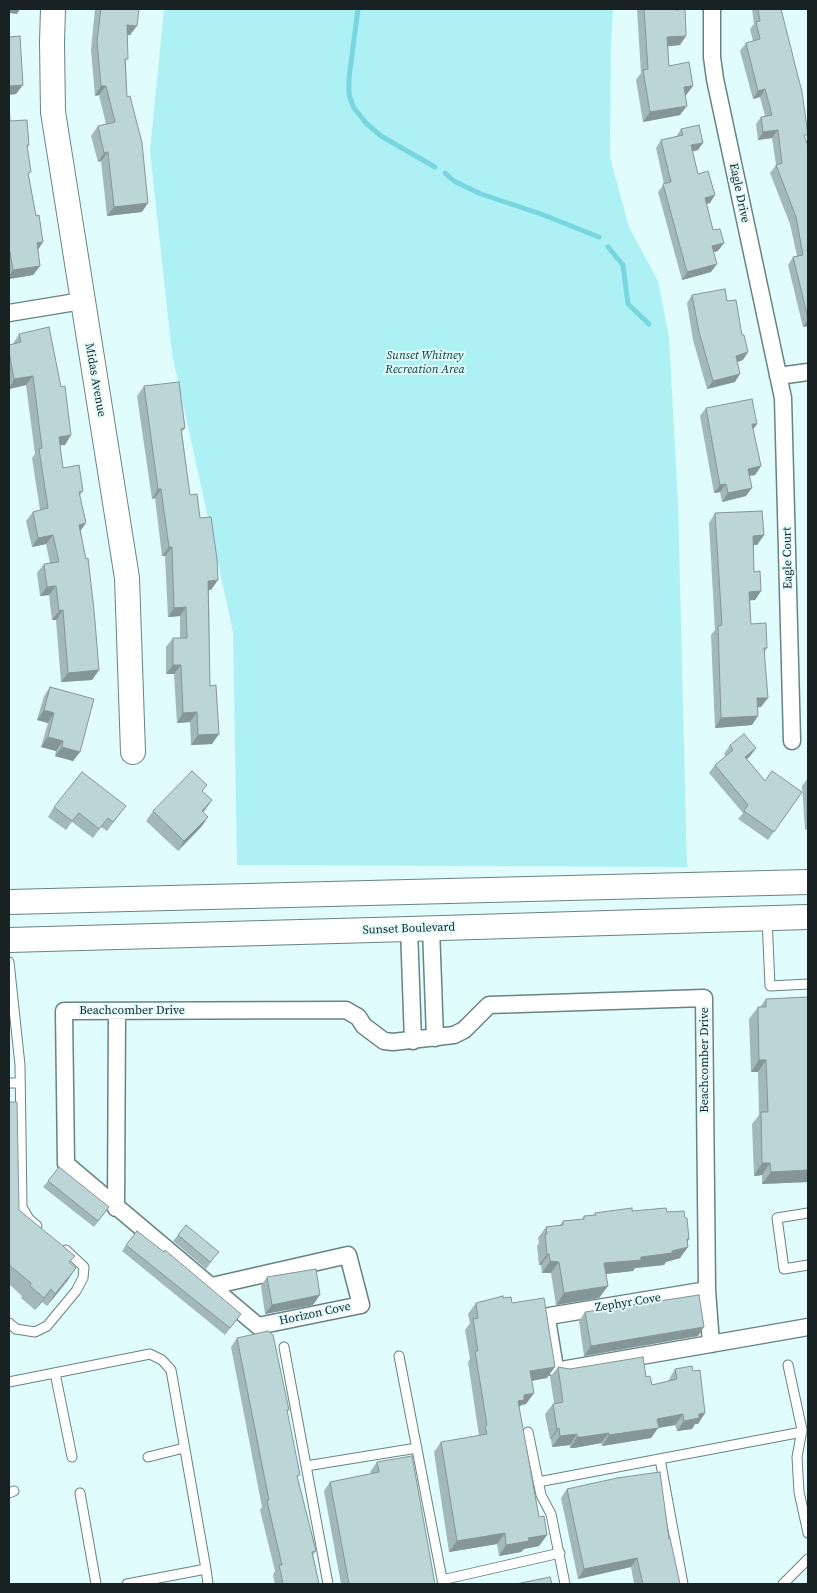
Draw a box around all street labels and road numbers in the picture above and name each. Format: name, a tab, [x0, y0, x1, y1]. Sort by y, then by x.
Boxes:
street label: Eagle Drive	[726, 162, 752, 224]
street label: Midas Avenue	[81, 342, 109, 418]
street label: Eagle Court	[780, 527, 796, 589]
street label: Sunset Boulevard	[362, 920, 456, 938]
street label: Beachcomber Drive	[79, 1004, 185, 1018]
street label: Beachcomber Drive	[698, 1007, 712, 1113]
street label: Zephyr Cove	[594, 1291, 662, 1315]
street label: Horizon Cove	[278, 1299, 352, 1329]

